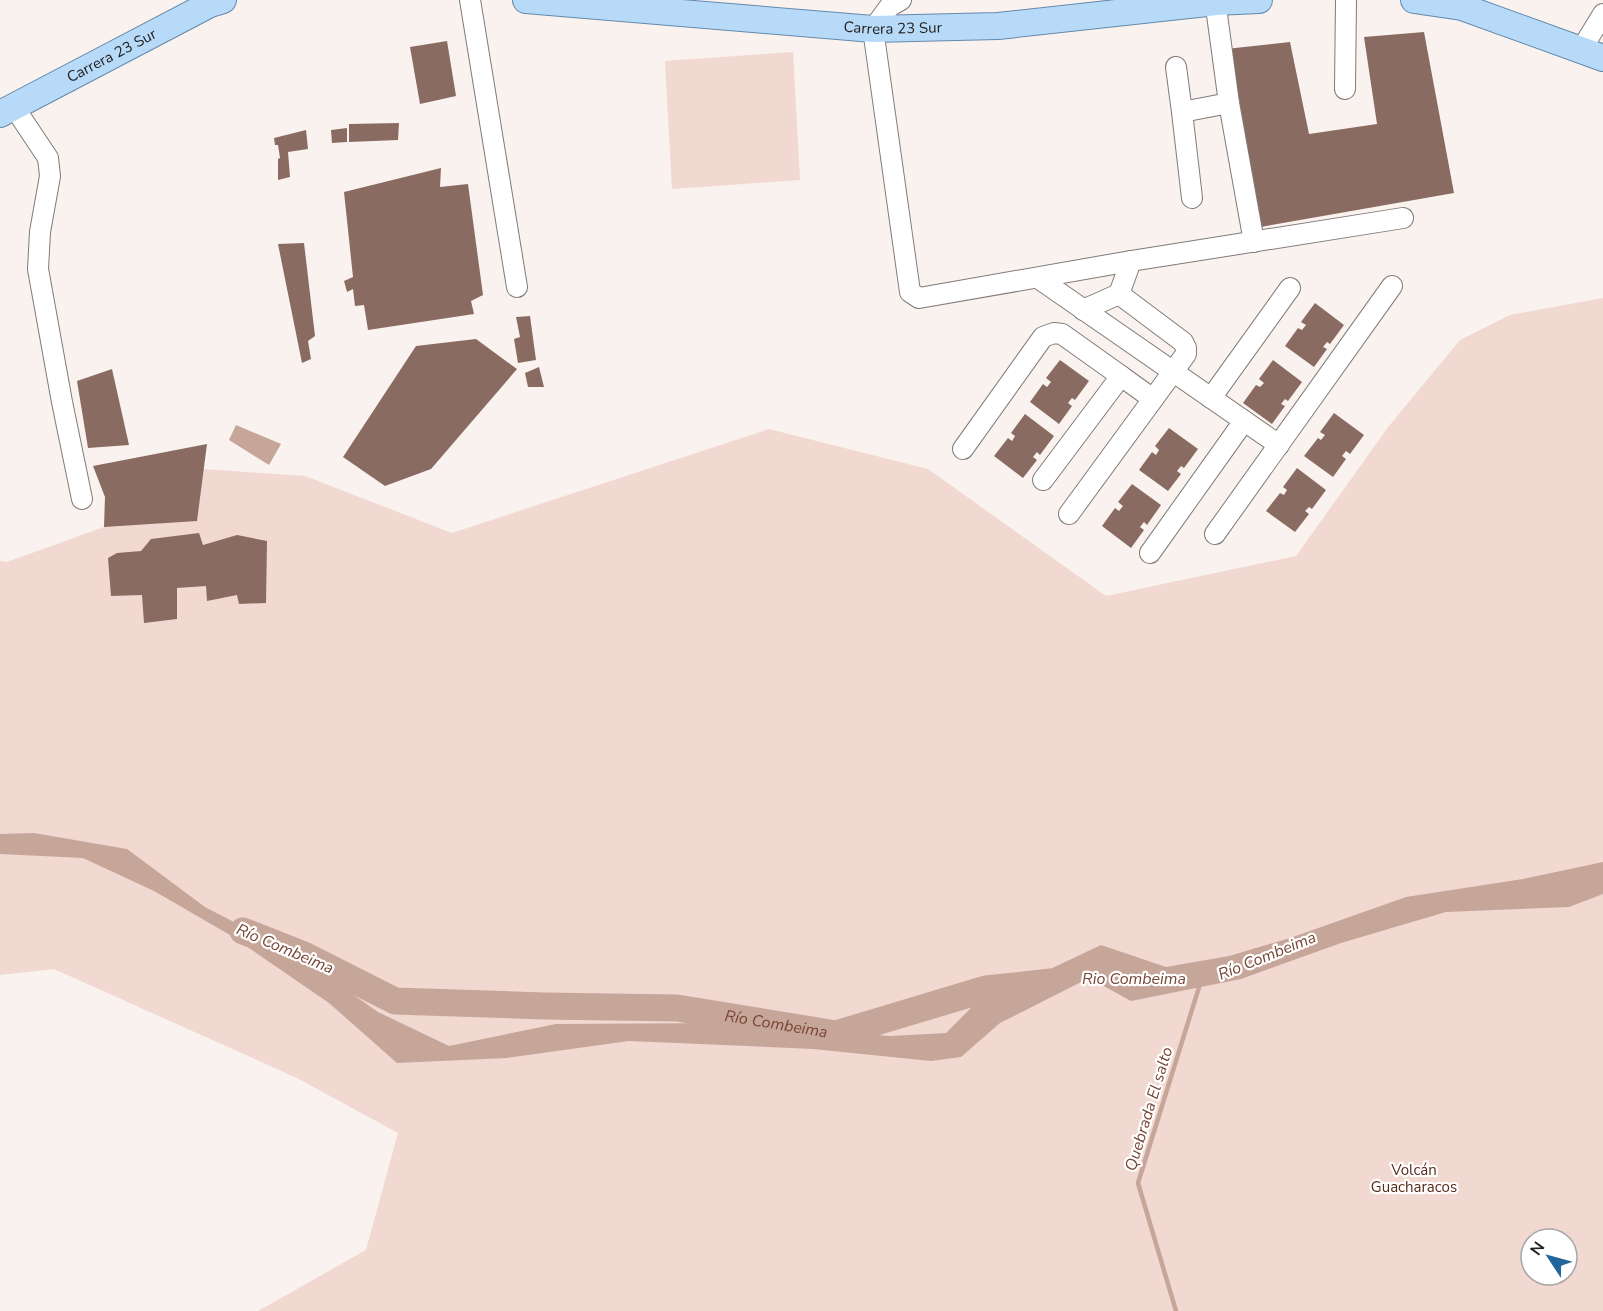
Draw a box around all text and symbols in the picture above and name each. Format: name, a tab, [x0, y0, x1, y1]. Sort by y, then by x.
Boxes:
street label: Carrera 23 Sur	[843, 17, 943, 39]
street label: Carrera 23 Sur	[63, 24, 160, 87]
water label: Río Combeima	[233, 919, 337, 979]
water label: Río Combeima	[1215, 926, 1319, 986]
water label: Rio Combeima	[1082, 968, 1186, 990]
water label: Río Combeima	[723, 1005, 829, 1043]
water label: Quebrada El salto	[1120, 1044, 1178, 1174]
park label: Volcán Guacharacos	[1371, 1160, 1457, 1197]
north arrow	[1519, 1227, 1579, 1287]
text: N	[1525, 1237, 1550, 1260]

